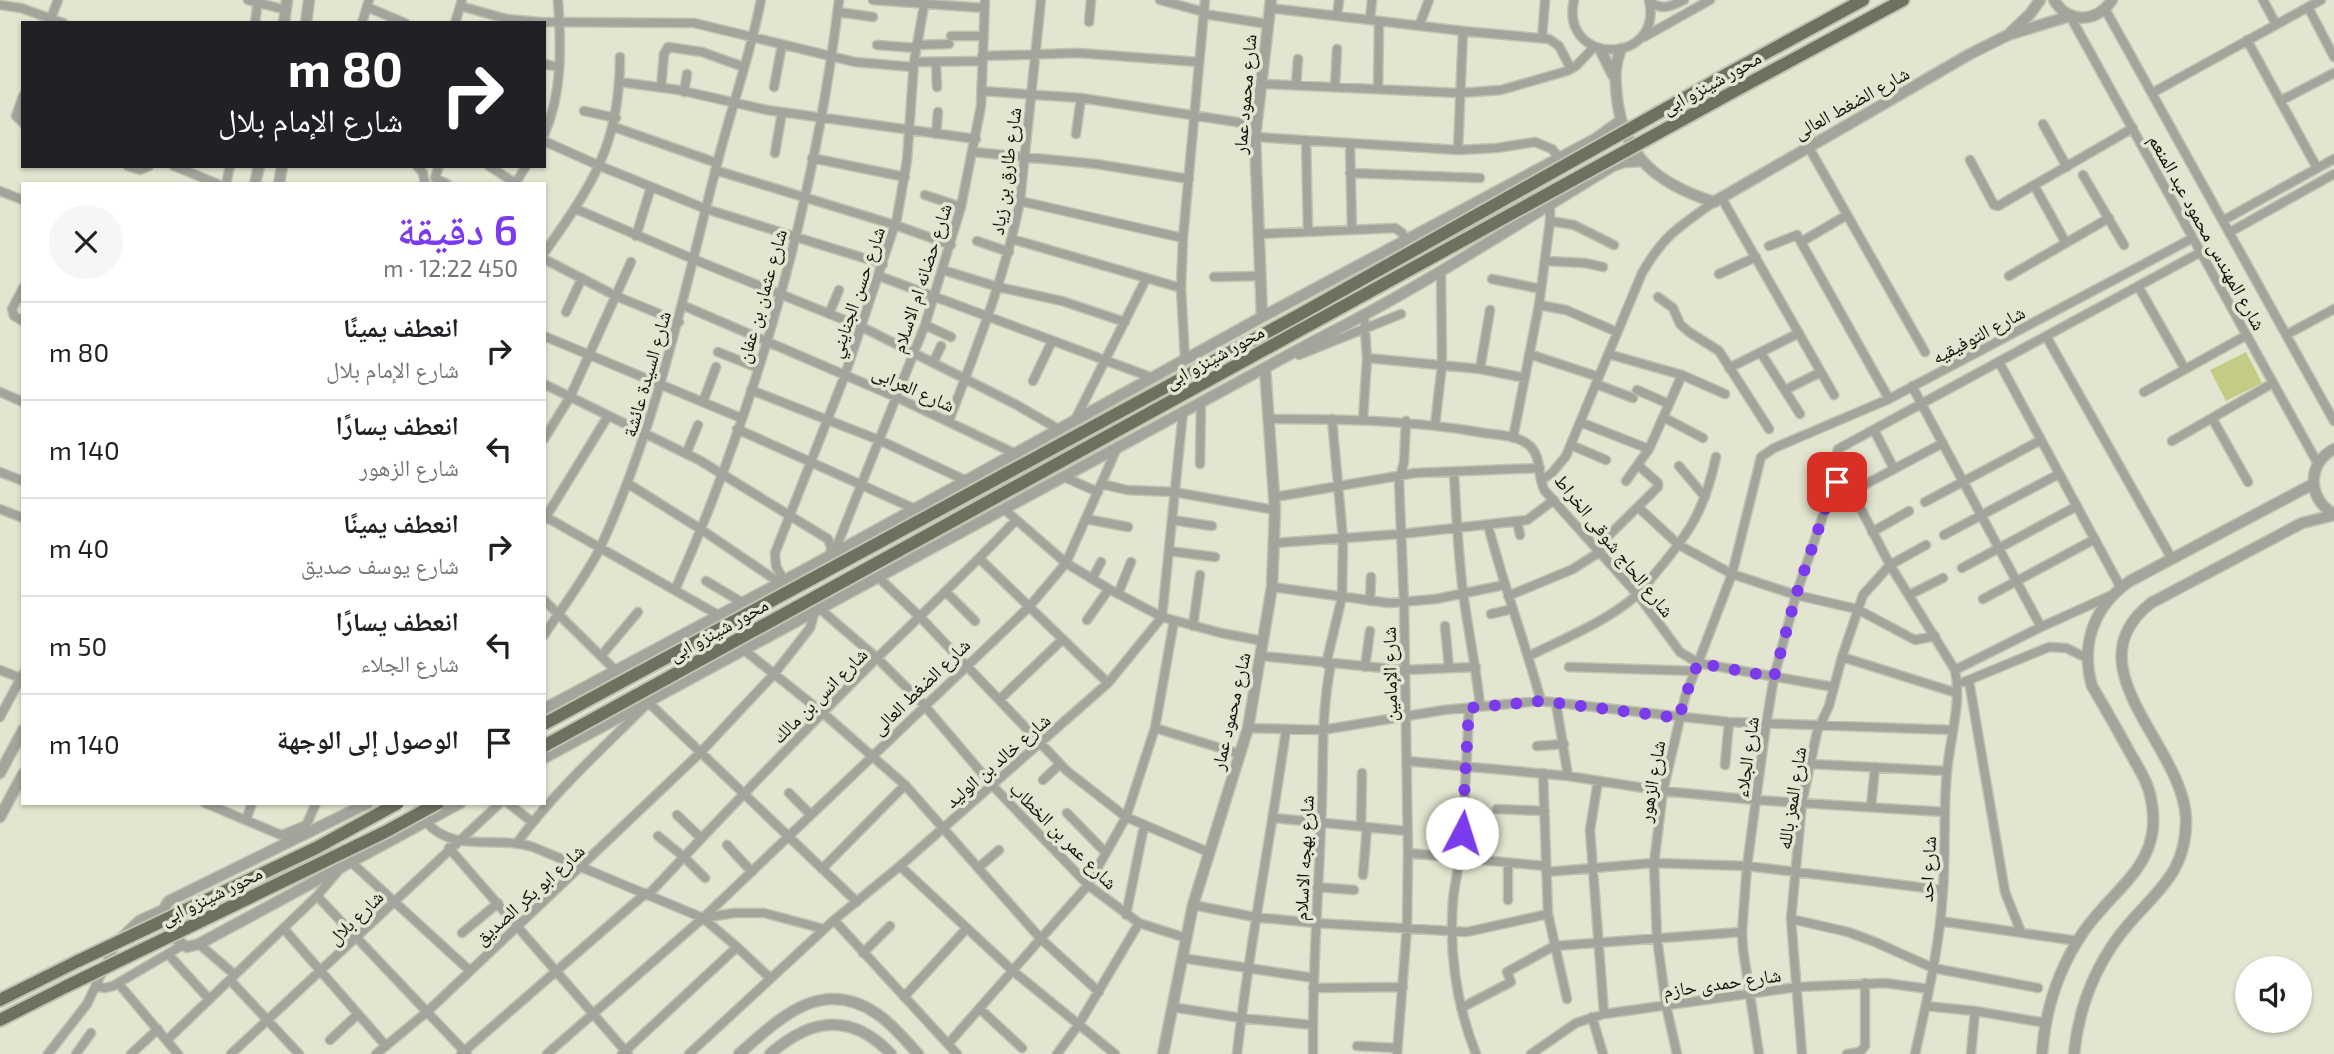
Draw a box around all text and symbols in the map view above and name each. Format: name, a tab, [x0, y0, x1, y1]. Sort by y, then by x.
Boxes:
street label: شارع محمود عمار	[1227, 33, 1262, 156]
text: 80 m	[288, 38, 403, 97]
street label: محور شينزو ابى	[1657, 45, 1765, 120]
icon: right	[427, 49, 518, 140]
street label: شارع الضغط العالى	[1789, 61, 1913, 144]
text: شارع الإمام بلال	[218, 100, 403, 138]
street label: شارع طارق بن زياد	[985, 106, 1026, 236]
street label: شارع المهندس محمود عبد المنعم	[2143, 130, 2271, 335]
street label: شارع حضانه ام الاسلام	[886, 200, 959, 357]
text: 6 دقيقة	[397, 203, 518, 253]
button: close	[49, 205, 123, 279]
street label: شارع حسن الجنايني	[823, 223, 894, 362]
street label: شارع عثمان بن عفان	[731, 226, 792, 366]
text: 450 m · 12:22	[383, 254, 518, 282]
street label: شارع التوفيقيه	[1927, 300, 2029, 369]
street label: شارع السيدة عائشة	[617, 308, 676, 440]
text: انعطف يمينًا	[343, 311, 459, 342]
street label: محور شينزو ابى	[1160, 319, 1268, 394]
icon: right	[480, 332, 518, 370]
text: 80 m	[49, 336, 109, 367]
text: شارع الإمام بلال	[326, 355, 459, 383]
street label: شارع العرابى	[869, 360, 959, 417]
text: انعطف يسارًا	[335, 409, 459, 440]
icon: left	[480, 430, 518, 468]
text: 140 m	[49, 434, 120, 465]
pin	[1807, 452, 1867, 512]
text: شارع الزهور	[359, 453, 459, 481]
icon: arrive	[1818, 463, 1856, 501]
street label: شارع الحاج شوقى الخراط	[1549, 469, 1680, 622]
text: انعطف يمينًا	[343, 507, 459, 538]
icon: right	[480, 528, 518, 566]
text: 40 m	[49, 532, 109, 563]
text: شارع يوسف صديق	[301, 551, 459, 579]
street label: محور شينزو ابى	[664, 592, 772, 667]
text: انعطف يسارًا	[335, 605, 459, 636]
icon: left	[480, 626, 518, 664]
street label: شارع الإمامين	[1377, 626, 1403, 722]
text: 50 m	[49, 630, 107, 661]
street label: شارع الضغط العالى	[866, 633, 975, 740]
street label: شارع انس بن مالك	[766, 642, 872, 748]
text: شارع الجلاء	[360, 649, 459, 677]
street label: شارع محمود عمار	[1205, 650, 1256, 773]
street label: شارع خالد بن الوليد	[939, 708, 1055, 813]
street label: شارع الجلاء	[1729, 715, 1764, 799]
text: الوصول إلى الوجهة	[277, 723, 459, 754]
icon: arrive	[480, 724, 518, 762]
text: 140 m	[49, 728, 120, 759]
street label: شارع الزهور	[1632, 738, 1670, 825]
street label: شارع المعز بالله	[1772, 745, 1811, 851]
street label: شارع عمر بن الخطاب	[1005, 776, 1123, 894]
street label: شارع بهجه الاسلام	[1288, 794, 1321, 922]
position arrow	[1425, 796, 1499, 870]
street label: شارع احد	[1914, 835, 1941, 903]
street label: شارع ابو بكر الصديق	[469, 839, 589, 950]
street label: محور شينزو ابى	[156, 860, 266, 930]
street label: شارع بلال	[322, 885, 388, 950]
map controls	[2235, 956, 2312, 1033]
button: sound	[2235, 956, 2312, 1033]
street label: شارع حمدى حازم	[1662, 962, 1783, 1005]

